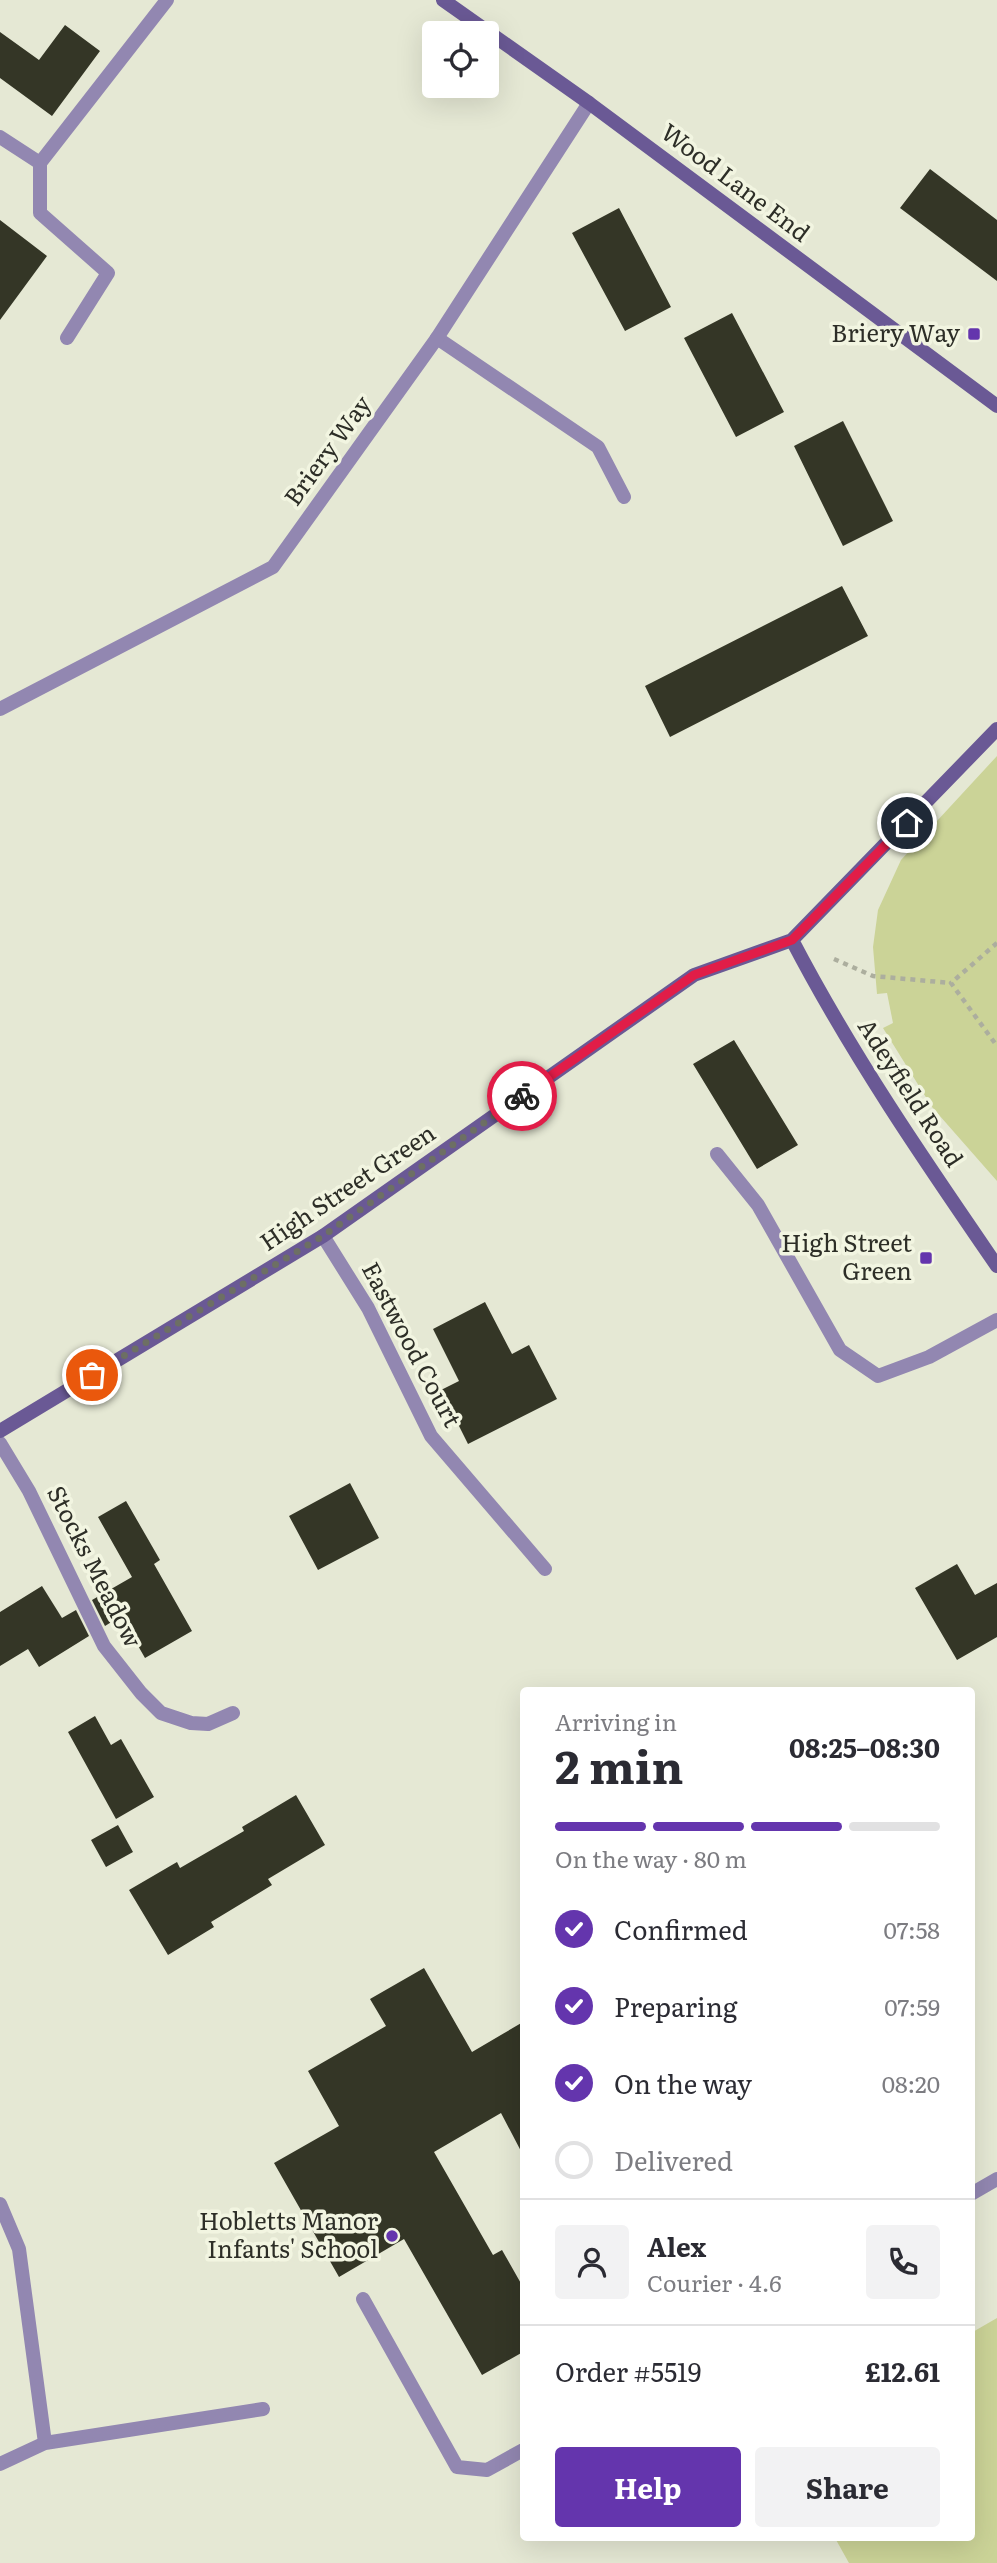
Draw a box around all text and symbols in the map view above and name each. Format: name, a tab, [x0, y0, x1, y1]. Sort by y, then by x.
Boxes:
map controls	[422, 21, 499, 98]
button: locate	[422, 21, 499, 98]
street label: Wood Lane End	[655, 113, 819, 249]
place label: Briery Way	[831, 314, 960, 349]
marker: Briery Way	[966, 326, 982, 342]
street label: Briery Way	[274, 387, 378, 512]
pin	[877, 793, 937, 853]
icon: home	[888, 804, 926, 842]
street label: Adeyfield Road	[851, 1010, 973, 1173]
courier	[487, 1061, 557, 1131]
icon: bike	[503, 1077, 541, 1115]
street label: High Street Green	[252, 1114, 442, 1258]
place label: High Street Green	[781, 1224, 912, 1287]
marker: High Street Green	[918, 1250, 934, 1266]
street label: Eastwood Court	[355, 1255, 472, 1433]
pin	[62, 1345, 122, 1405]
icon: bag	[73, 1356, 111, 1394]
street label: Stocks Meadow	[40, 1479, 152, 1653]
text: Arriving in	[555, 1704, 677, 1738]
text: 08:25–08:30	[789, 1727, 940, 1766]
text: 2 min	[555, 1730, 684, 1798]
text: On the way · 80 m	[555, 1841, 747, 1875]
text: Confirmed	[614, 1909, 748, 1948]
icon: check	[555, 1910, 593, 1948]
text: 07:58	[883, 1912, 940, 1946]
text: Preparing	[614, 1986, 737, 2025]
icon: check	[555, 1987, 593, 2025]
text: 07:59	[884, 1989, 940, 2023]
text: On the way	[614, 2063, 752, 2102]
icon: check	[555, 2064, 593, 2102]
text: 08:20	[882, 2066, 940, 2100]
text: Delivered	[614, 2140, 733, 2179]
place label: Hobletts Manor Infants' School	[199, 2202, 379, 2265]
button: person	[555, 2225, 629, 2299]
button: phone	[866, 2225, 940, 2299]
text: Alex	[647, 2226, 706, 2265]
marker: Hobletts Manor Infants' School	[384, 2228, 400, 2244]
text: Courier · 4.6	[647, 2265, 782, 2299]
text: Order #5519	[555, 2351, 701, 2390]
text: £12.61	[865, 2351, 940, 2390]
button: Help	[555, 2447, 741, 2527]
button: Share	[755, 2447, 940, 2527]

